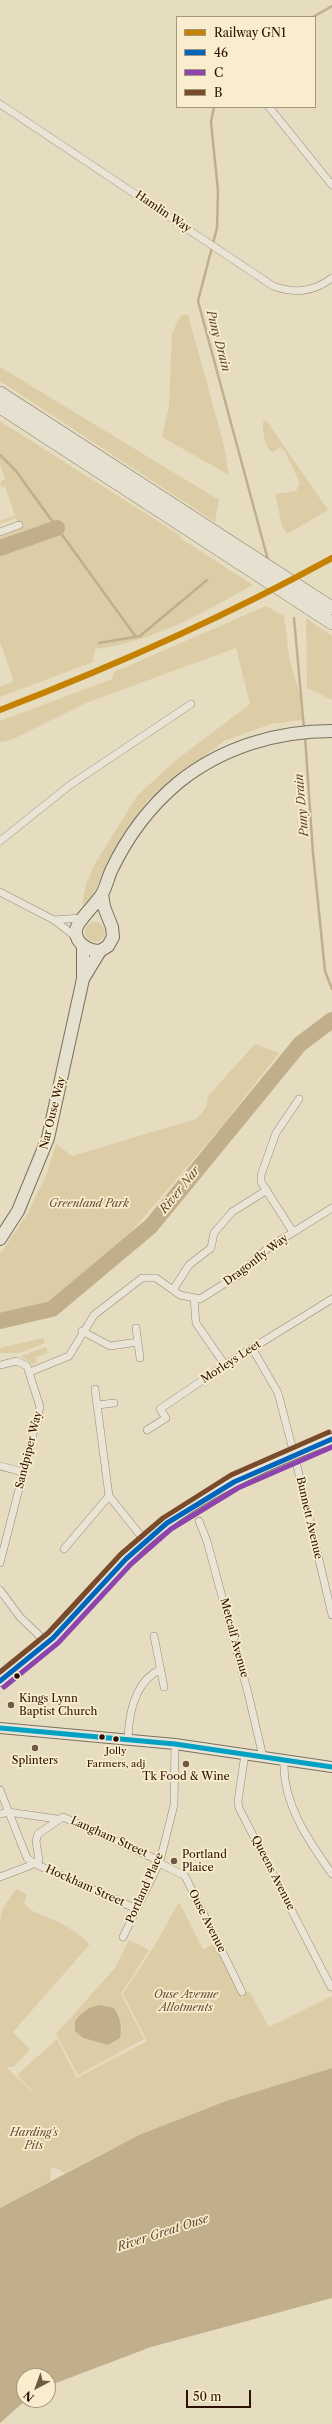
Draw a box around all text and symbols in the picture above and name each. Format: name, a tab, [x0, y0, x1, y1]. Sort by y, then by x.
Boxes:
legend	[176, 16, 316, 108]
text: Railway GN1	[214, 25, 286, 40]
text: 46	[214, 45, 228, 60]
text: C	[214, 65, 223, 80]
text: B	[214, 85, 222, 100]
street label: Hamlin Way	[133, 188, 193, 236]
water label: Puny Drain	[203, 309, 233, 373]
water label: Puny Drain	[292, 773, 312, 837]
street label: Nar Ouse Way	[38, 1075, 68, 1151]
water label: River Nar	[157, 1164, 203, 1216]
park label: Greenland Park	[49, 1197, 129, 1211]
street label: Dragonfly Way	[221, 1231, 291, 1289]
street label: Morleys Leet	[199, 1338, 263, 1386]
street label: Sandpiper Way	[13, 1410, 45, 1490]
street label: Bunnett Avenue	[293, 1475, 325, 1561]
street label: Metcalf Avenue	[217, 1597, 251, 1679]
unlabelled marker	[12, 1671, 22, 1681]
place label: Kings Lynn Baptist Church	[19, 1692, 97, 1718]
marker: Kings Lynn Baptist Church	[6, 1700, 16, 1710]
unlabelled marker	[97, 1732, 107, 1742]
marker: Jolly Farmers, adj	[111, 1734, 121, 1744]
marker: Splinters	[30, 1743, 40, 1753]
place label: Jolly Farmers, adj	[87, 1745, 145, 1768]
place label: Splinters	[12, 1754, 58, 1768]
marker: Tk Food & Wine	[181, 1759, 191, 1769]
place label: Tk Food & Wine	[142, 1770, 230, 1784]
street label: Langham Street	[69, 1814, 149, 1860]
street label: Queens Avenue	[249, 1833, 297, 1913]
place label: Portland Plaice	[182, 1848, 227, 1874]
street label: Portland Place	[123, 1851, 167, 1925]
marker: Portland Plaice	[169, 1856, 179, 1866]
street label: Hockham Street	[43, 1863, 127, 1909]
street label: Ouse Avenue	[185, 1887, 229, 1955]
park label: Ouse Avenue Allotments	[154, 1988, 218, 2014]
park label: Harding's Pits	[10, 2126, 58, 2152]
water label: River Great Ouse	[116, 2211, 210, 2255]
north arrow	[16, 2368, 56, 2408]
scale bar	[188, 2382, 253, 2408]
text: N	[21, 2388, 37, 2405]
text: 50 m	[193, 2389, 222, 2404]

